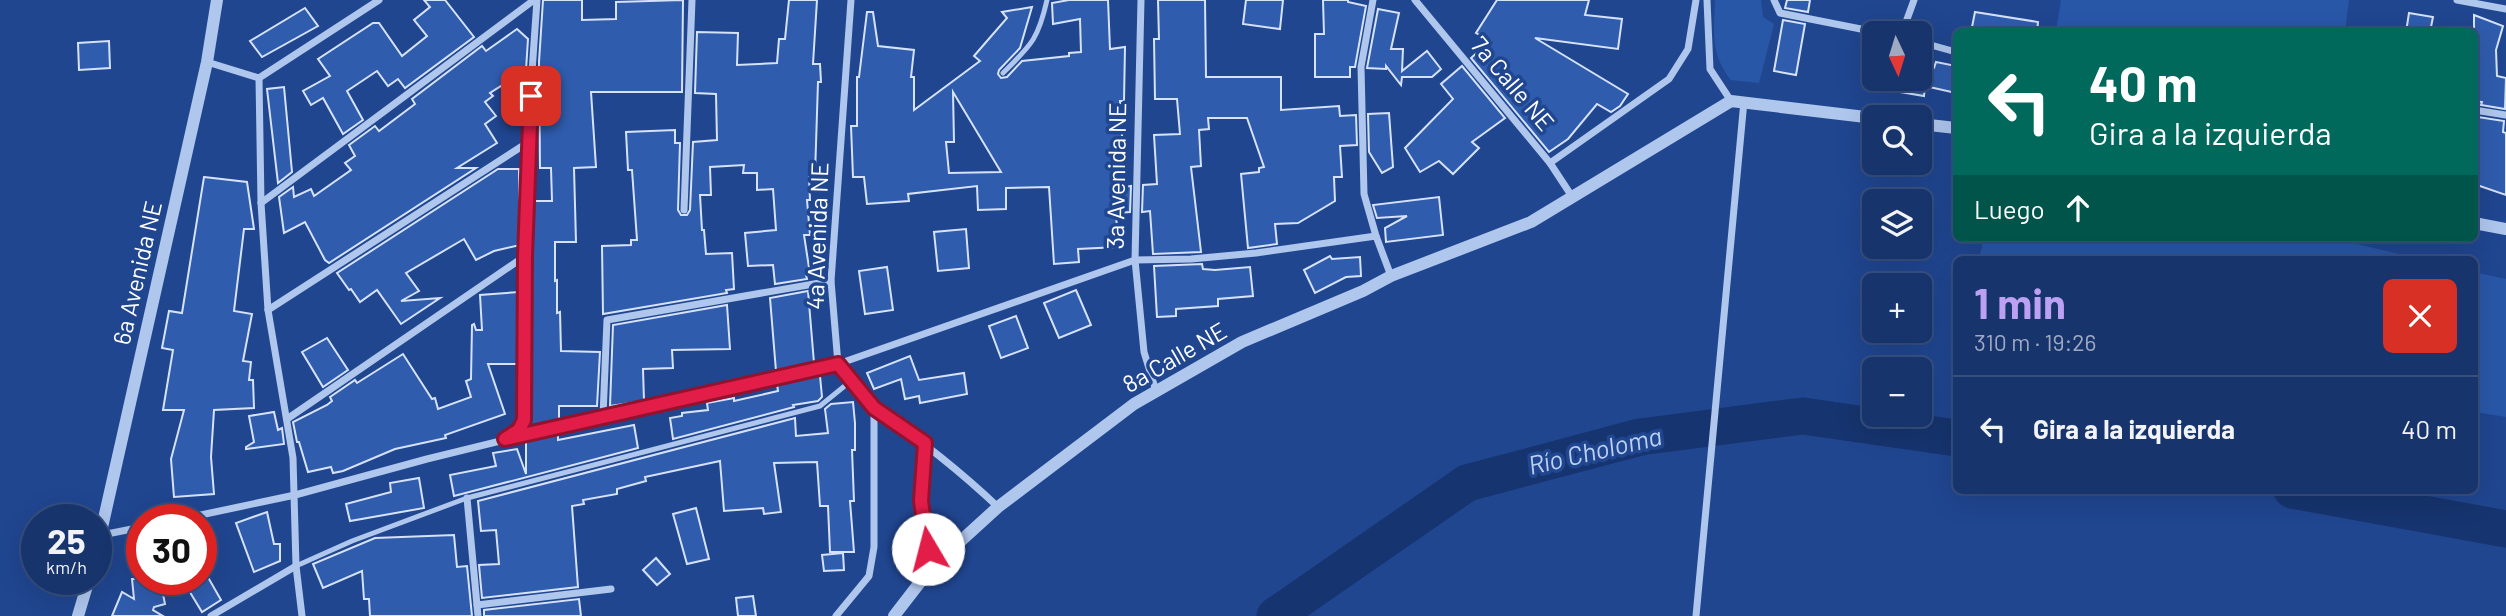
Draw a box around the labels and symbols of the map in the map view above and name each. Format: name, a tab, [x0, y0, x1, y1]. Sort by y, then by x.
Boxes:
north arrow	[1862, 21, 1932, 91]
street label: 7a Calle NE	[1465, 30, 1561, 136]
pin	[501, 66, 561, 126]
street label: 3a Avenida NE	[1100, 102, 1131, 250]
street label: 4a Avenida NE	[799, 162, 834, 310]
street label: 6a Avenida NE	[106, 198, 167, 347]
street label: 8a Calle NE	[1117, 315, 1231, 398]
water label: Río Choloma	[1525, 419, 1665, 480]
speed limit sign: 30	[126, 504, 217, 595]
position arrow	[891, 512, 965, 586]

